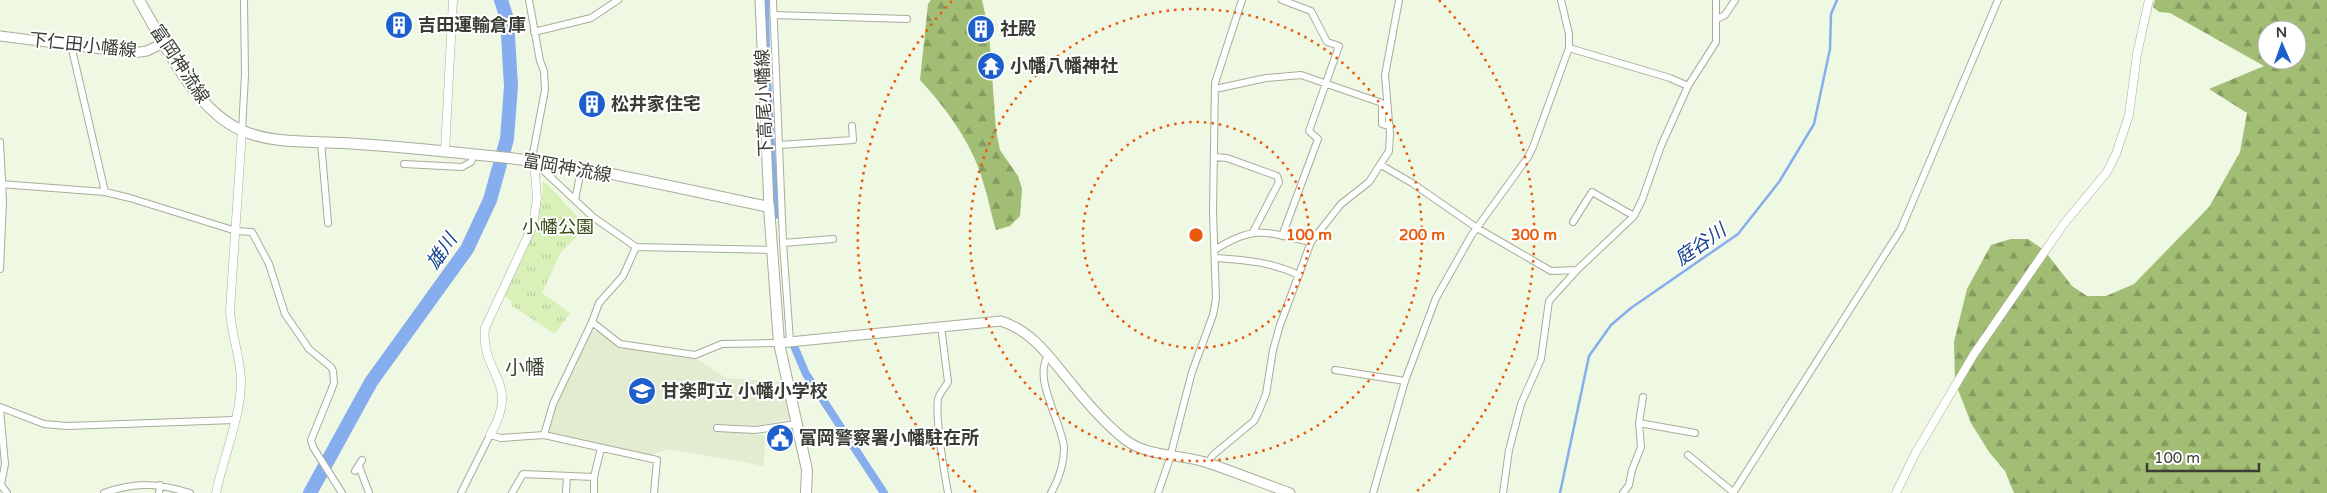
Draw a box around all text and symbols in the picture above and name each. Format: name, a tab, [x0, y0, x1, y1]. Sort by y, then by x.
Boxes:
building icon: 吉田運輸倉庫	[384, 10, 414, 40]
place label: 吉田運輸倉庫	[418, 14, 526, 36]
building icon: 社殿	[966, 14, 996, 44]
place label: 社殿	[1000, 18, 1036, 40]
north arrow	[2257, 20, 2307, 70]
street label: 富岡神流線	[146, 21, 214, 107]
text: N	[2276, 24, 2287, 41]
street label: 下仁田小幡線	[28, 28, 138, 62]
street label: 下高尾小幡線	[751, 49, 777, 157]
temple icon: 小幡八幡神社	[976, 51, 1006, 81]
place label: 小幡八幡神社	[1010, 55, 1118, 77]
building icon: 松井家住宅	[577, 89, 607, 119]
place label: 松井家住宅	[611, 93, 701, 115]
street label: 富岡神流線	[521, 149, 613, 187]
park label: 小幡公園	[522, 216, 594, 238]
water label: 庭谷川	[1671, 218, 1732, 270]
centre of rings	[1187, 226, 1205, 244]
text: 100 m	[1286, 226, 1332, 244]
text: 200 m	[1399, 226, 1445, 244]
text: 300 m	[1511, 226, 1557, 244]
water label: 雄川	[422, 228, 463, 273]
district label: 小幡	[505, 356, 545, 380]
school or university icon: 甘楽町立 小幡小学校	[627, 376, 657, 406]
place label: 甘楽町立 小幡小学校	[661, 380, 828, 402]
public building icon: 富岡警察署小幡駐在所	[765, 423, 795, 453]
place label: 富岡警察署小幡駐在所	[799, 427, 979, 449]
scale bar	[2147, 440, 2260, 472]
text: 100 m	[2154, 449, 2200, 467]

